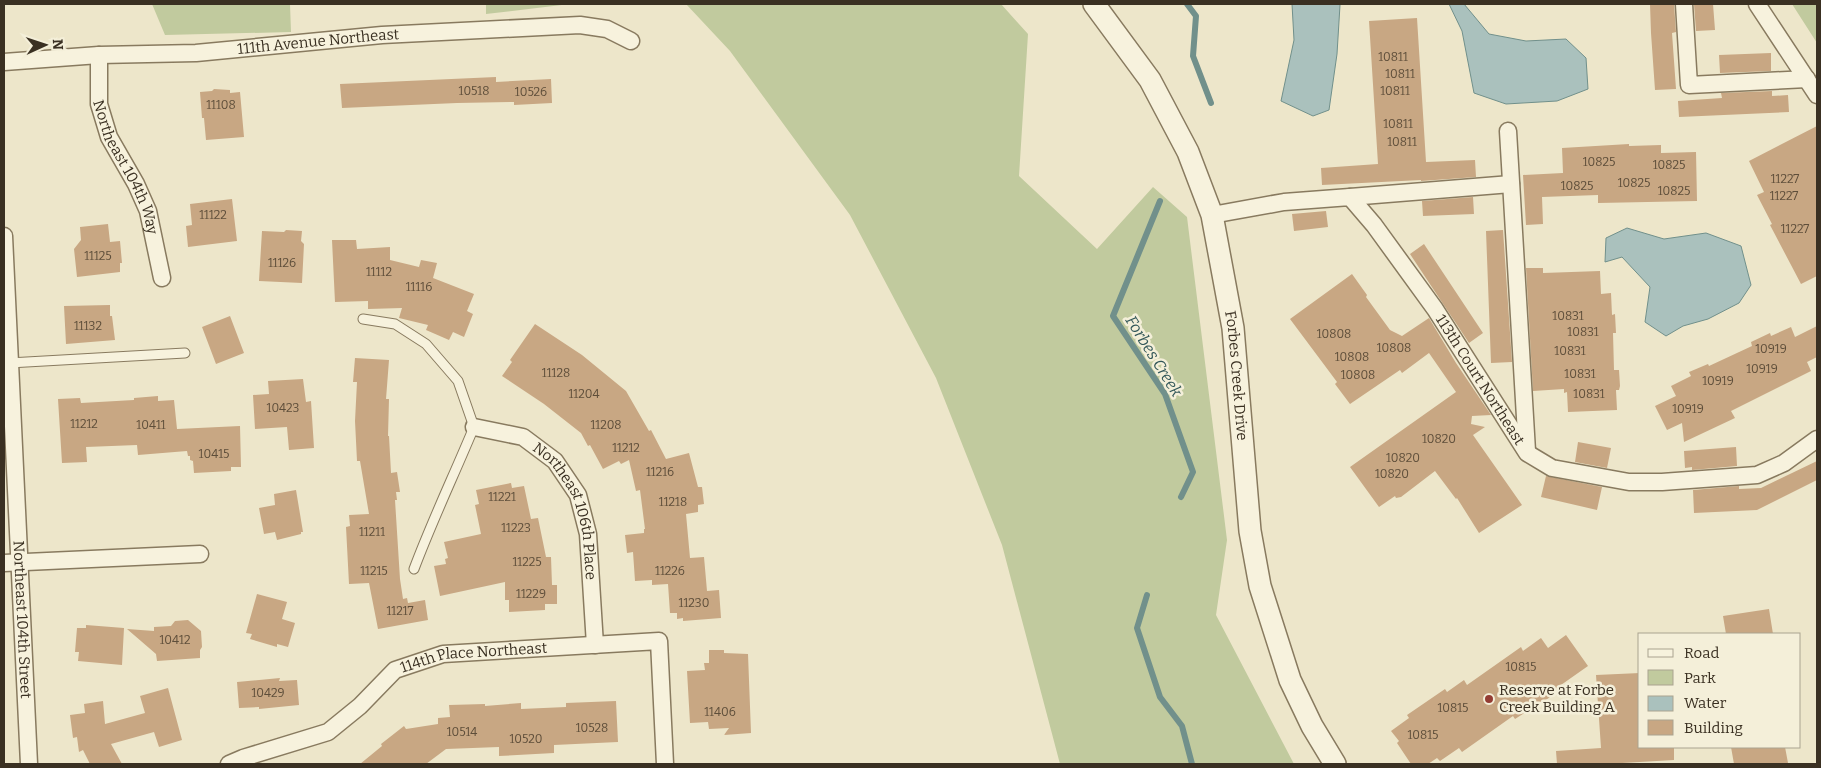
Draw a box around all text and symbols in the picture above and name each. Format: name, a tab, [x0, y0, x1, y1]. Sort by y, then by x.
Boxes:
north arrow	[20, 20, 70, 70]
street label: 111th Avenue Northeast	[236, 25, 400, 58]
text: N	[49, 39, 66, 50]
house number: 10811	[1378, 50, 1408, 64]
house number: 10811	[1385, 67, 1415, 81]
house number: 10518	[459, 84, 489, 98]
house number: 10811	[1380, 84, 1410, 98]
house number: 10526	[515, 85, 547, 99]
street label: Northeast 104th Way	[89, 98, 162, 236]
house number: 11108	[206, 98, 236, 112]
house number: 10811	[1383, 117, 1413, 131]
house number: 10811	[1387, 135, 1417, 149]
house number: 10825	[1583, 155, 1615, 169]
house number: 10825	[1653, 158, 1685, 172]
house number: 11227	[1771, 172, 1799, 186]
house number: 10825	[1618, 176, 1650, 190]
house number: 10825	[1561, 179, 1593, 193]
house number: 10825	[1658, 184, 1690, 198]
house number: 11227	[1770, 189, 1798, 203]
house number: 11122	[199, 208, 227, 222]
house number: 11227	[1781, 222, 1809, 236]
house number: 11125	[84, 249, 112, 263]
house number: 11126	[268, 256, 296, 270]
house number: 11112	[366, 265, 392, 279]
house number: 11116	[406, 280, 432, 294]
street label: Forbes Creek Drive	[1221, 309, 1251, 441]
house number: 10831	[1552, 309, 1584, 323]
street label: 113th Court Northeast	[1432, 311, 1529, 449]
water label: Forbes Creek	[1122, 312, 1187, 400]
house number: 11132	[74, 319, 102, 333]
house number: 10831	[1567, 325, 1599, 339]
house number: 10808	[1317, 327, 1351, 341]
house number: 10808	[1377, 341, 1411, 355]
house number: 10919	[1755, 342, 1787, 356]
house number: 10831	[1554, 344, 1586, 358]
house number: 10808	[1335, 350, 1369, 364]
house number: 10919	[1746, 362, 1778, 376]
house number: 11128	[542, 366, 570, 380]
house number: 10831	[1564, 367, 1596, 381]
house number: 10808	[1341, 368, 1375, 382]
house number: 10919	[1702, 374, 1734, 388]
house number: 11204	[569, 387, 599, 401]
house number: 10831	[1573, 387, 1605, 401]
house number: 10423	[267, 401, 300, 415]
house number: 10919	[1672, 402, 1704, 416]
house number: 11212	[70, 417, 98, 431]
house number: 10411	[136, 418, 166, 432]
house number: 11208	[590, 418, 622, 432]
house number: 10820	[1422, 432, 1456, 446]
street label: Northeast 106th Place	[529, 439, 600, 580]
house number: 11212	[612, 441, 640, 455]
house number: 10415	[199, 447, 229, 461]
house number: 10820	[1386, 451, 1420, 465]
house number: 11216	[646, 465, 674, 479]
house number: 10820	[1375, 467, 1409, 481]
house number: 11221	[488, 490, 516, 504]
house number: 11218	[659, 495, 687, 509]
house number: 11223	[501, 521, 531, 535]
house number: 11211	[359, 525, 385, 539]
street label: Northeast 104th Street	[9, 540, 35, 700]
house number: 11225	[512, 555, 542, 569]
house number: 11215	[360, 564, 388, 578]
house number: 11226	[655, 564, 685, 578]
house number: 11229	[516, 587, 546, 601]
house number: 11230	[679, 596, 709, 610]
house number: 11217	[386, 604, 414, 618]
house number: 10412	[160, 633, 190, 647]
legend	[1638, 633, 1801, 748]
street label: 114th Place Northeast	[398, 639, 548, 677]
text: Road	[1684, 644, 1719, 662]
house number: 10815	[1505, 660, 1537, 674]
text: Park	[1684, 669, 1716, 687]
place label: Reserve at Forbe Creek Building A	[1499, 681, 1615, 716]
house number: 10429	[251, 686, 285, 700]
marker: Reserve at Forbe Creek Building A	[1483, 693, 1495, 705]
text: Water	[1684, 694, 1727, 712]
house number: 10815	[1437, 701, 1469, 715]
house number: 11406	[704, 705, 736, 719]
text: Building	[1684, 719, 1743, 737]
house number: 10528	[576, 721, 608, 735]
house number: 10514	[447, 725, 477, 739]
house number: 10815	[1407, 728, 1439, 742]
house number: 10520	[510, 732, 543, 746]

